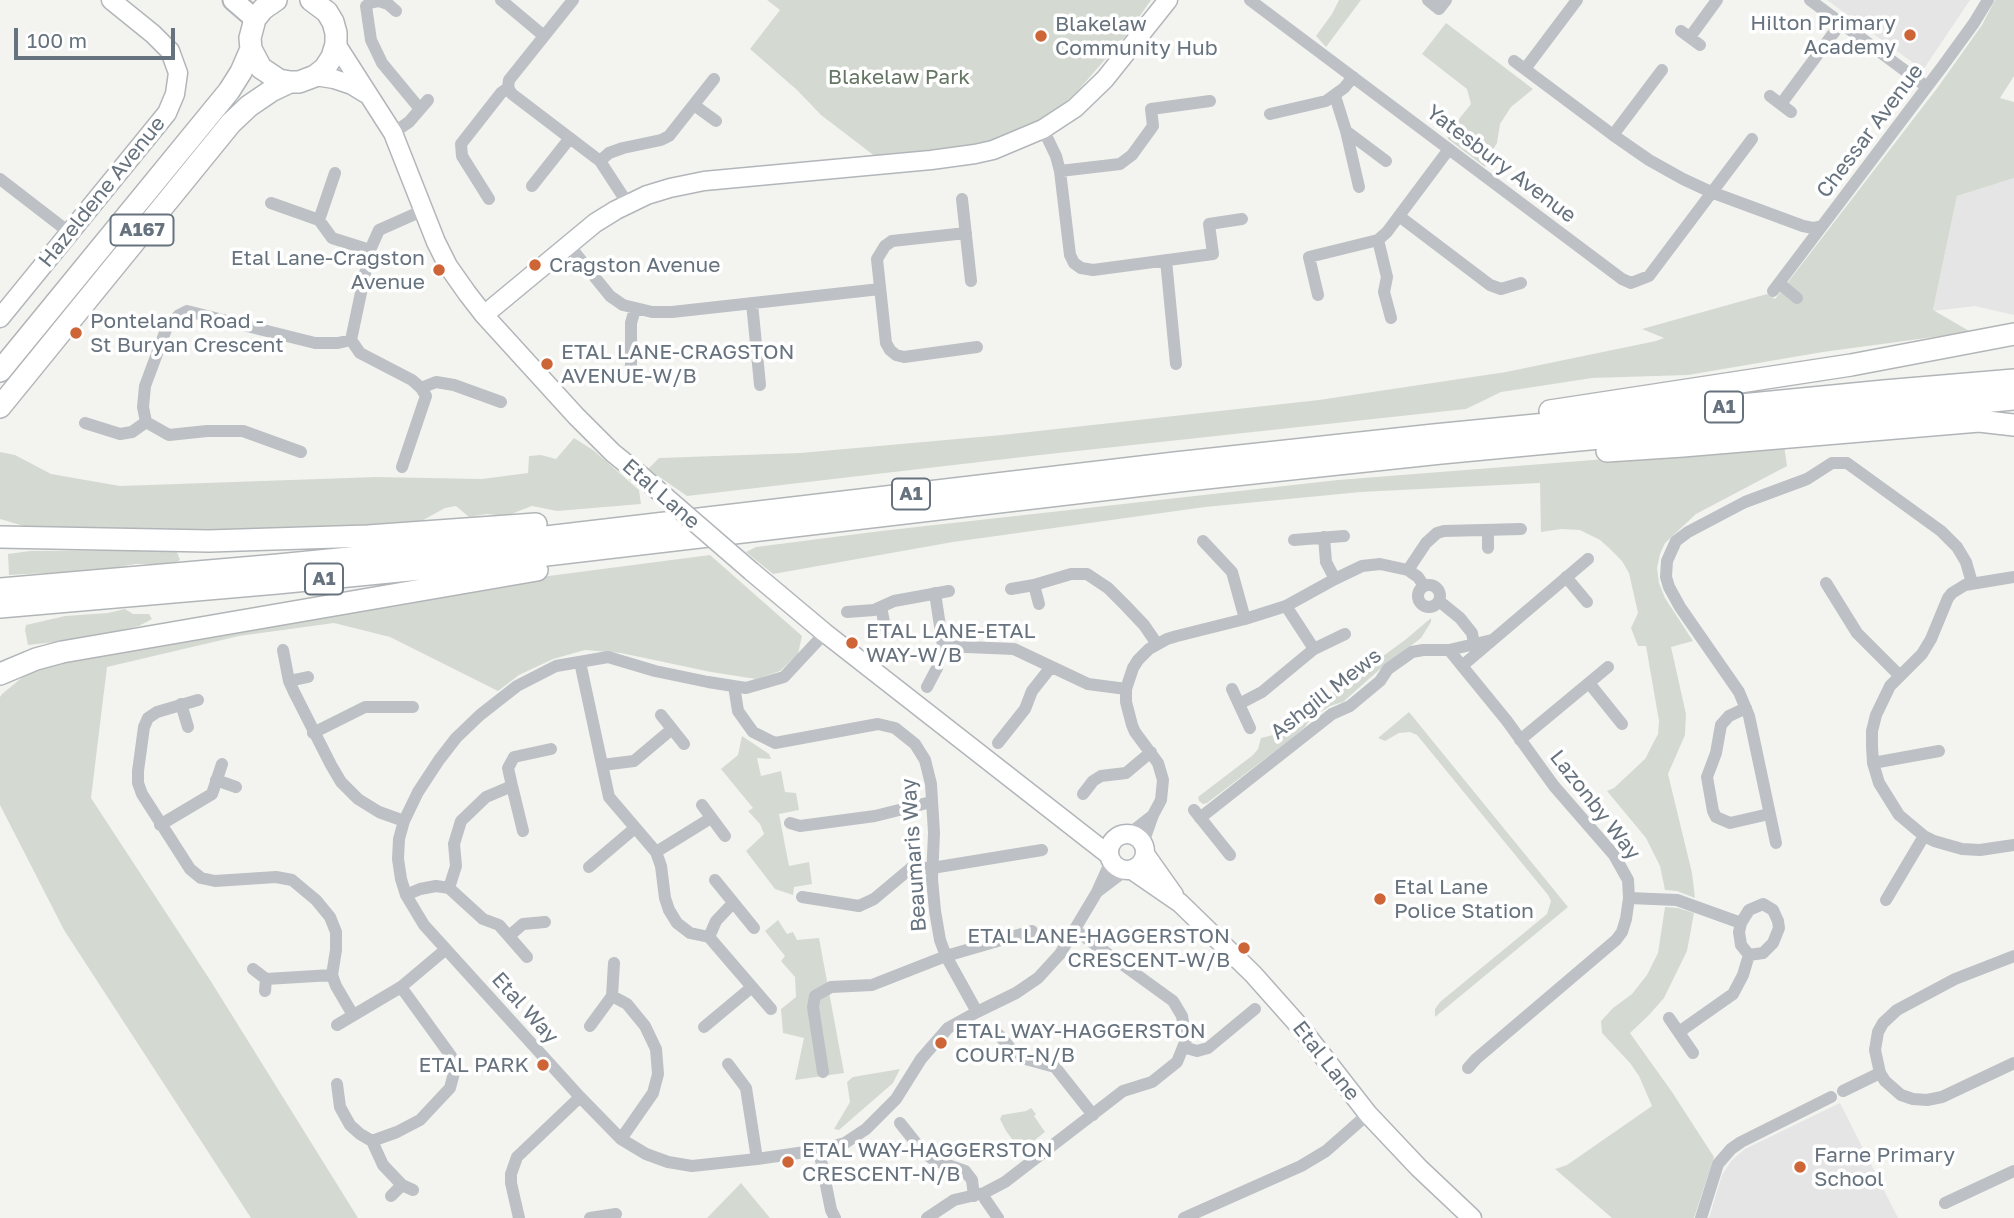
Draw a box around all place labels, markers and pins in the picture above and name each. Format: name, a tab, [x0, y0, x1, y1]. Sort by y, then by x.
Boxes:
place label: Hilton Primary Academy	[1750, 10, 1896, 60]
place label: Blakelaw Community Hub	[1055, 11, 1218, 61]
marker: Hilton Primary Academy	[1902, 27, 1918, 43]
marker: Blakelaw Community Hub	[1033, 28, 1049, 44]
place label: Etal Lane-Cragston Avenue	[231, 245, 425, 295]
place label: Cragston Avenue	[549, 252, 720, 278]
marker: Cragston Avenue	[527, 257, 543, 273]
marker: Etal Lane-Cragston Avenue	[431, 262, 447, 278]
place label: Ponteland Road - St Buryan Crescent	[90, 308, 284, 358]
marker: Ponteland Road - St Buryan Crescent	[68, 325, 84, 341]
place label: ETAL LANE-CRAGSTON AVENUE-W/B	[561, 339, 794, 389]
marker: ETAL LANE-CRAGSTON AVENUE-W/B	[539, 356, 555, 372]
place label: ETAL LANE-ETAL WAY-W/B	[866, 618, 1035, 668]
marker: ETAL LANE-ETAL WAY-W/B	[844, 635, 860, 651]
place label: Etal Lane Police Station	[1394, 874, 1534, 924]
marker: Etal Lane Police Station	[1372, 891, 1388, 907]
place label: ETAL LANE-HAGGERSTON CRESCENT-W/B	[967, 923, 1230, 973]
marker: ETAL LANE-HAGGERSTON CRESCENT-W/B	[1236, 940, 1252, 956]
place label: ETAL WAY-HAGGERSTON COURT-N/B	[955, 1018, 1206, 1068]
marker: ETAL WAY-HAGGERSTON COURT-N/B	[933, 1035, 949, 1051]
place label: ETAL PARK	[418, 1052, 529, 1078]
marker: ETAL PARK	[535, 1057, 551, 1073]
place label: ETAL WAY-HAGGERSTON CRESCENT-N/B	[802, 1137, 1053, 1187]
place label: Farne Primary School	[1814, 1142, 1955, 1192]
marker: ETAL WAY-HAGGERSTON CRESCENT-N/B	[780, 1154, 796, 1170]
marker: Farne Primary School	[1792, 1159, 1808, 1175]

